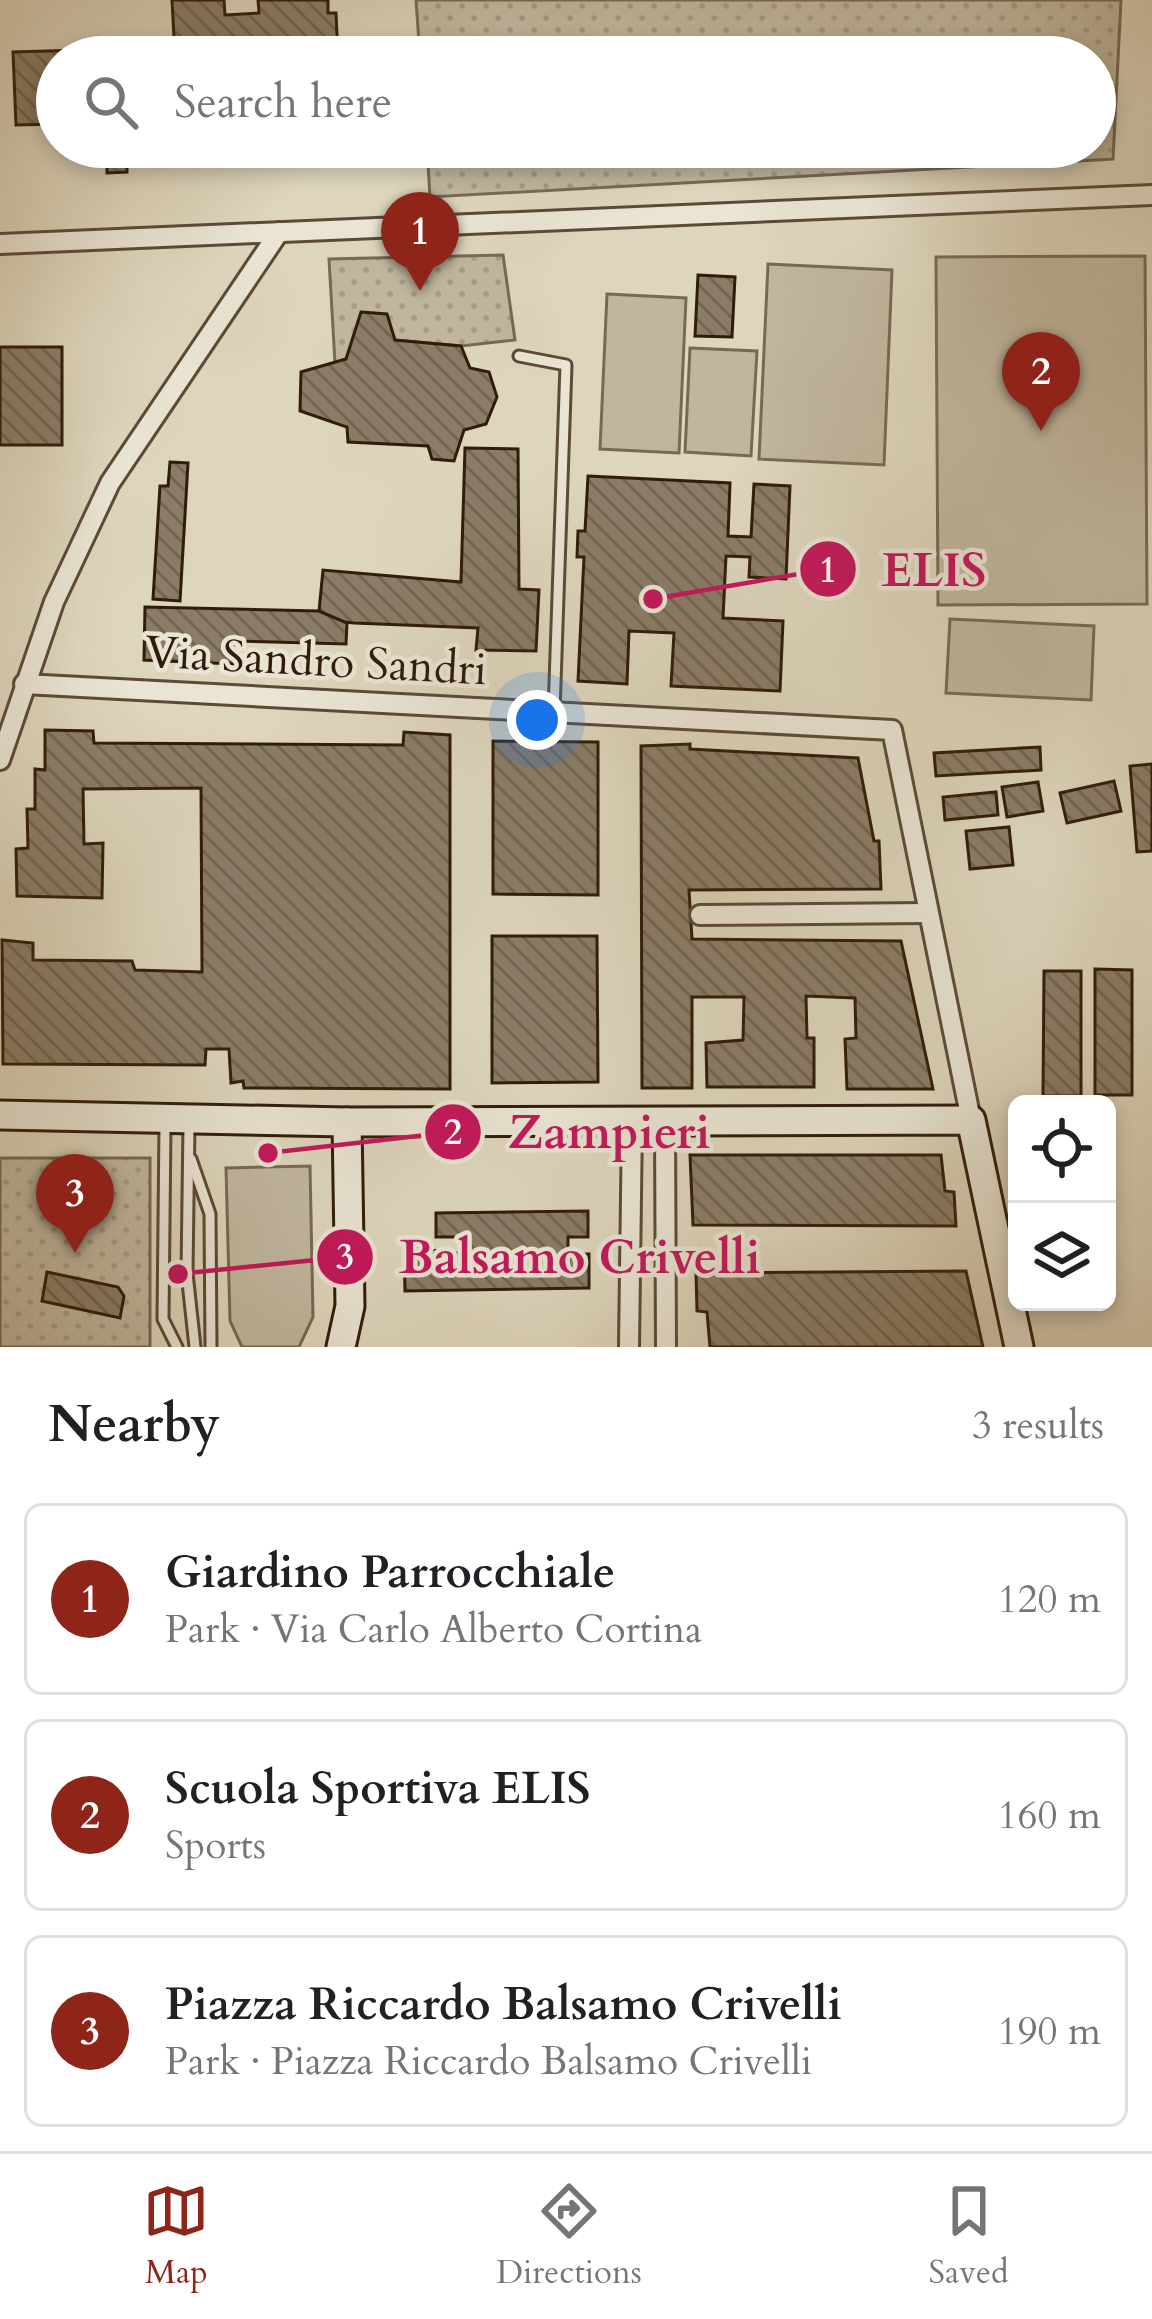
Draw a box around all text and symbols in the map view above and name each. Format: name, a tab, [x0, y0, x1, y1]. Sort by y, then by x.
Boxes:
search box	[36, 36, 1116, 168]
icon: search	[78, 69, 144, 135]
text: Search here	[174, 72, 392, 133]
pin: 1	[381, 192, 459, 291]
pin: 2	[1002, 332, 1080, 431]
callout: ELIS	[798, 527, 1011, 611]
text: ELIS	[881, 538, 987, 603]
text: 1	[819, 546, 837, 595]
street label: Via Sandro Sandri	[144, 622, 488, 700]
your location	[507, 690, 567, 750]
callout: Zampieri	[423, 1090, 734, 1174]
map controls	[1008, 1095, 1116, 1311]
button: locate	[1008, 1095, 1116, 1203]
text: Zampieri	[508, 1100, 710, 1165]
text: 2	[444, 1108, 462, 1157]
pin: 3	[36, 1154, 114, 1253]
button: layers	[1008, 1203, 1116, 1311]
callout: Balsamo Crivelli	[315, 1215, 784, 1299]
text: Balsamo Crivelli	[399, 1225, 761, 1290]
text: 3	[336, 1233, 354, 1282]
text: Nearby	[48, 1390, 220, 1460]
text: 3 results	[972, 1399, 1104, 1452]
text: Giardino Parrocchiale	[165, 1542, 615, 1603]
text: 1	[80, 1573, 100, 1626]
text: 120 m	[998, 1573, 1101, 1626]
text: Park · Via Carlo Alberto Cortina	[165, 1603, 702, 1656]
text: Scuola Sportiva ELIS	[165, 1758, 591, 1819]
text: 2	[80, 1789, 100, 1842]
text: 160 m	[998, 1789, 1101, 1842]
text: Sports	[165, 1819, 266, 1872]
text: Piazza Riccardo Balsamo Crivelli	[165, 1974, 842, 2035]
text: 3	[80, 2005, 100, 2058]
text: 190 m	[998, 2005, 1101, 2058]
text: Park · Piazza Riccardo Balsamo Crivelli	[165, 2035, 812, 2088]
tab: Map	[143, 2178, 209, 2295]
tab: Directions	[496, 2178, 642, 2295]
tab: Saved	[929, 2178, 1009, 2295]

